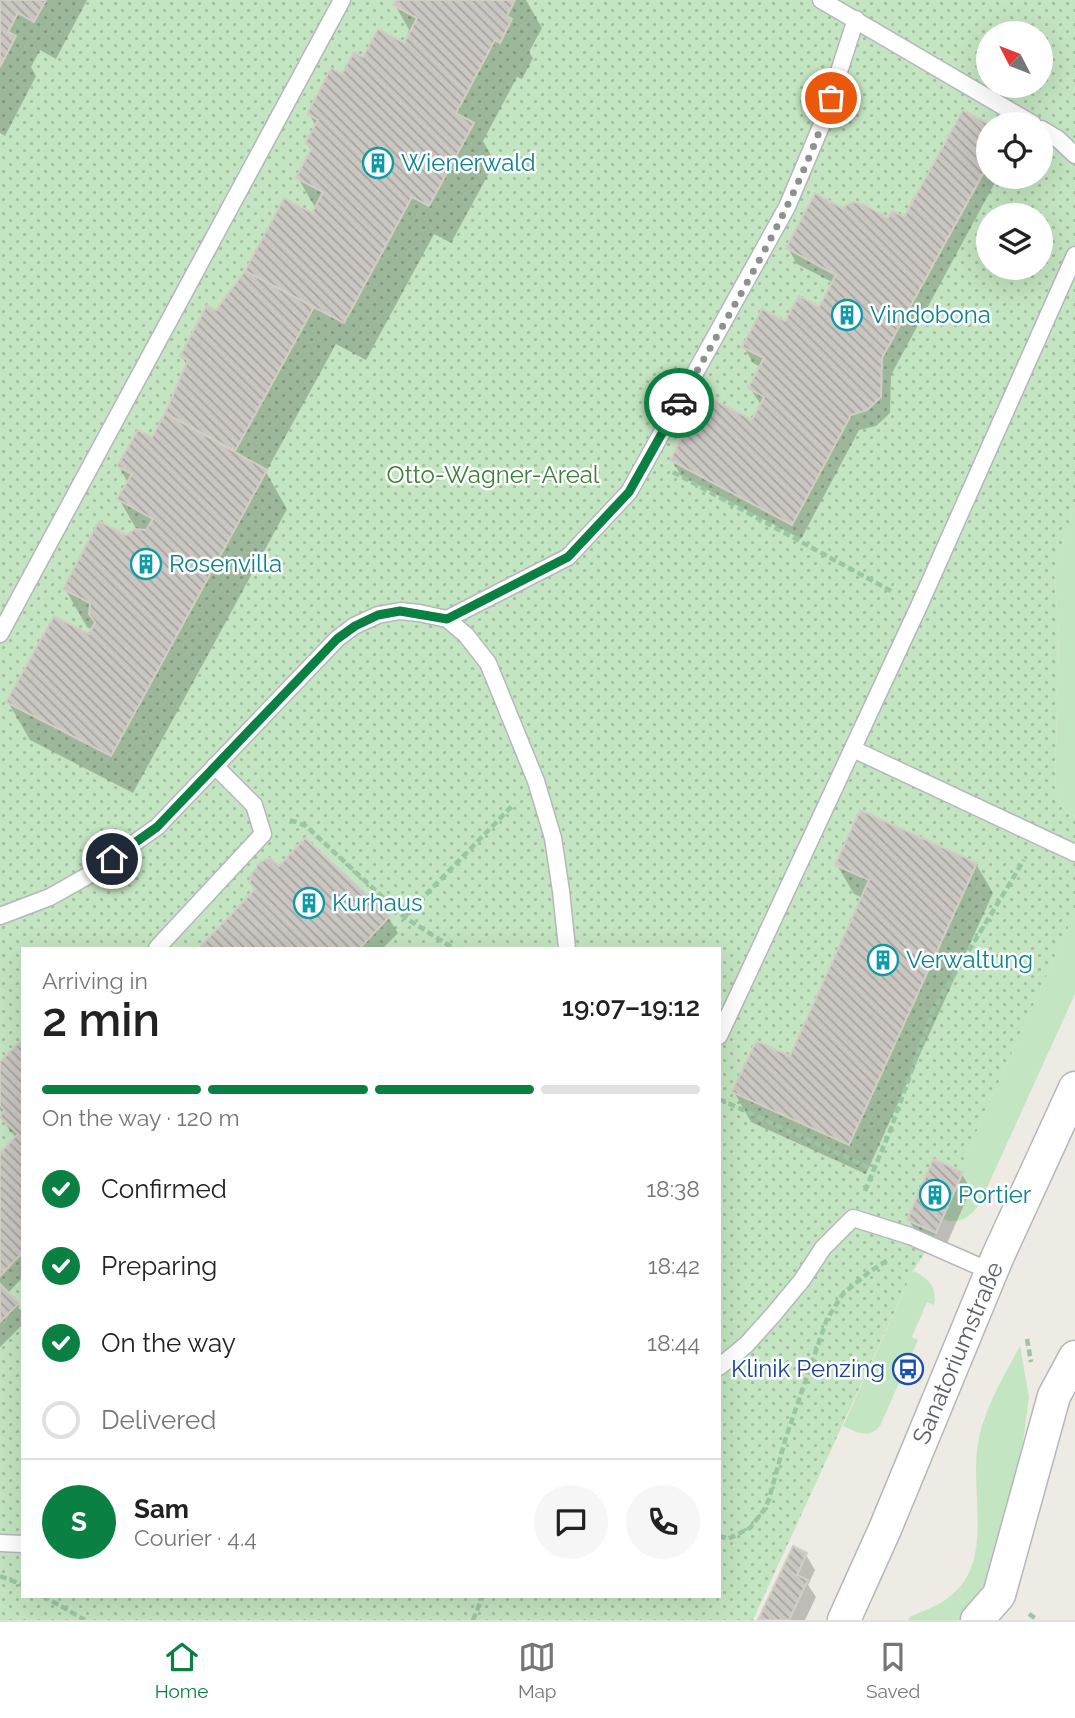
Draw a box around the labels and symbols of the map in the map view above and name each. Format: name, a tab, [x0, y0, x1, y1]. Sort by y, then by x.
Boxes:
north arrow	[976, 21, 1054, 98]
pin	[801, 68, 861, 128]
building icon: Wienerwald	[361, 146, 395, 180]
place label: Wienerwald	[401, 148, 536, 177]
building icon: Vindobona	[830, 298, 864, 332]
place label: Vindobona	[870, 300, 991, 329]
courier	[644, 368, 714, 438]
park label: Otto-Wagner-Areal	[387, 460, 600, 489]
building icon: Rosenvilla	[129, 547, 163, 581]
place label: Rosenvilla	[169, 549, 282, 578]
pin	[82, 829, 142, 889]
building icon: Kurhaus	[292, 886, 326, 920]
place label: Kurhaus	[332, 888, 423, 917]
building icon: Verwaltung	[866, 943, 900, 977]
place label: Verwaltung	[906, 945, 1033, 974]
building icon: Portier	[918, 1178, 952, 1212]
place label: Portier	[958, 1180, 1032, 1209]
street label: Sanatoriumstraße	[906, 1257, 1009, 1448]
bus stop icon: Klinik Penzing	[891, 1352, 925, 1386]
place label: Klinik Penzing	[731, 1354, 885, 1383]

